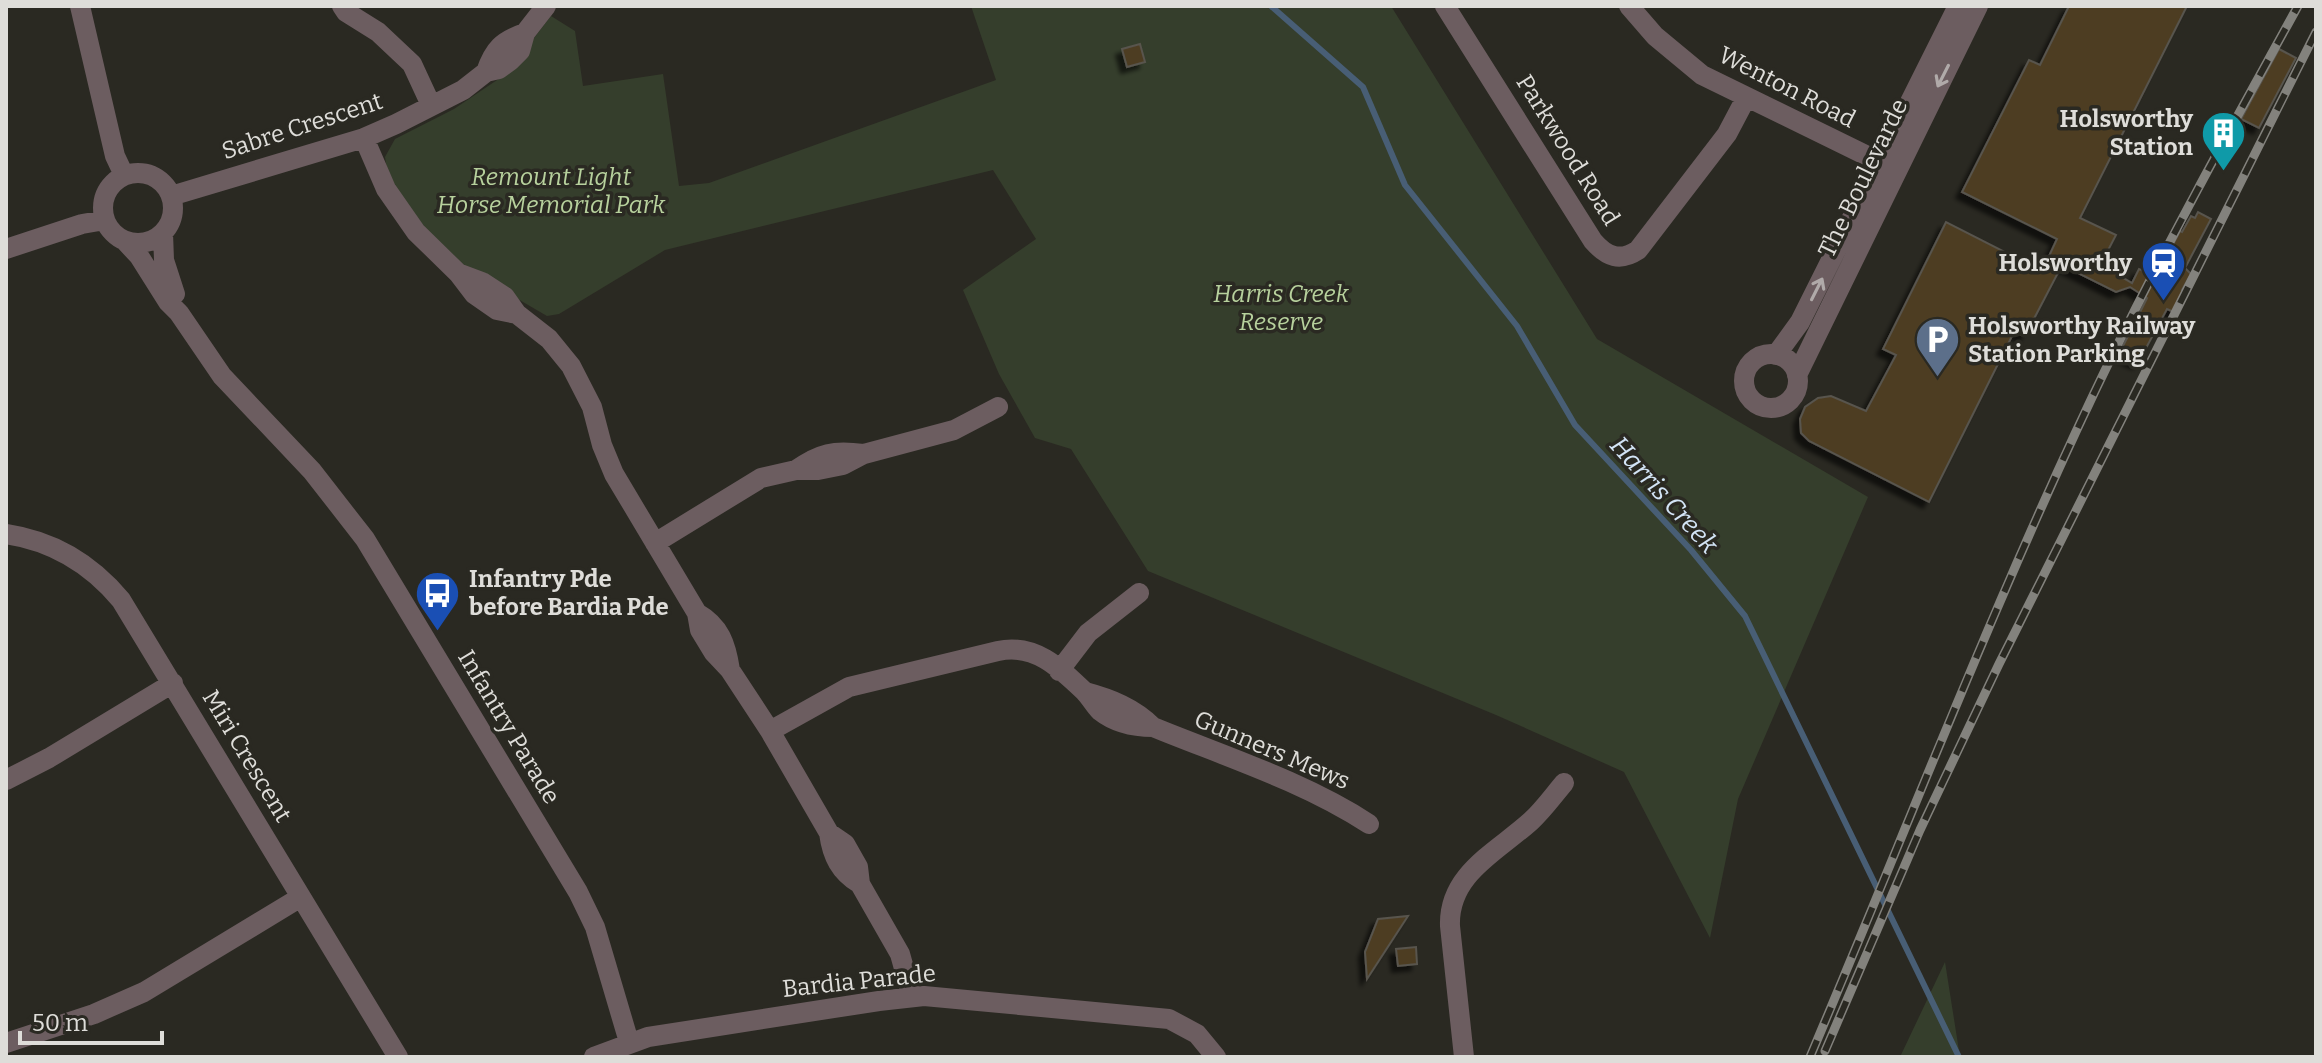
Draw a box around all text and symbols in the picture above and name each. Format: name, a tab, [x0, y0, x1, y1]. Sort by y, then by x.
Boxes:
street label: Wenton Road	[1714, 41, 1860, 133]
one-way arrow	[1935, 63, 1950, 87]
street label: Parkwood Road	[1511, 70, 1625, 230]
street label: Sabre Crescent	[218, 87, 386, 165]
street label: The Boulevarde	[1813, 94, 1913, 262]
place label: Holsworthy Station	[2060, 105, 2194, 161]
building icon: Holsworthy Station	[2200, 109, 2248, 172]
park label: Remount Light Horse Memorial Park	[437, 163, 666, 219]
station icon: Holsworthy	[2139, 239, 2187, 302]
place label: Holsworthy	[1999, 249, 2133, 277]
one-way arrow	[1810, 277, 1825, 301]
park label: Harris Creek Reserve	[1213, 280, 1350, 336]
place label: Holsworthy Railway Station Parking	[1968, 312, 2196, 368]
parking icon: Holsworthy Railway Station Parking	[1913, 316, 1961, 379]
water label: Harris Creek	[1603, 430, 1725, 561]
place label: Infantry Pde before Bardia Pde	[469, 565, 669, 621]
bus stop icon: Infantry Pde before Bardia Pde	[414, 569, 462, 632]
street label: Infantry Parade	[452, 645, 566, 809]
street label: Miri Crescent	[197, 685, 298, 827]
street label: Gunners Mews	[1190, 705, 1354, 795]
street label: Bardia Parade	[781, 959, 937, 1003]
scale bar	[20, 995, 162, 1045]
text: 50 m	[32, 1009, 88, 1037]

